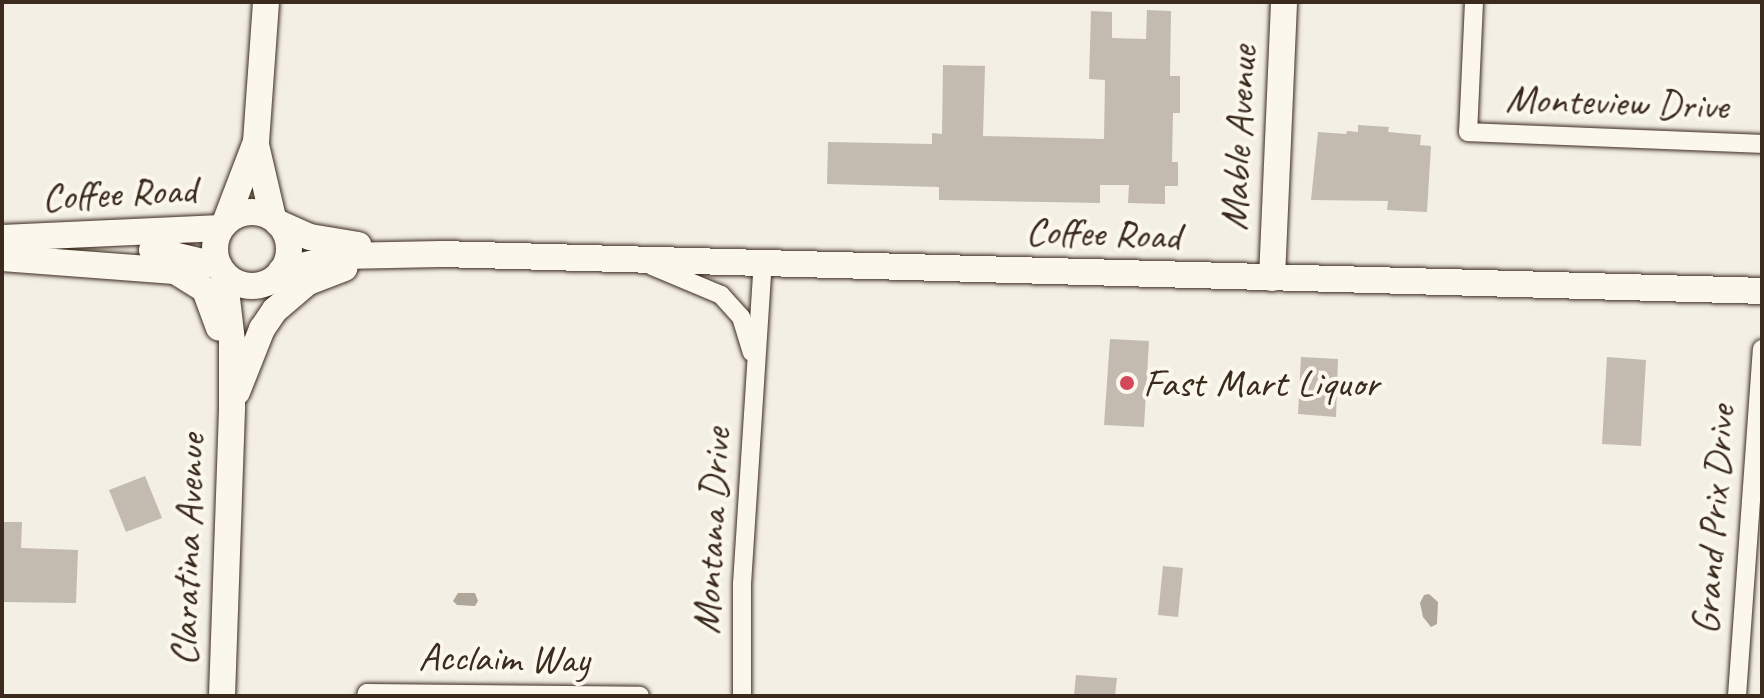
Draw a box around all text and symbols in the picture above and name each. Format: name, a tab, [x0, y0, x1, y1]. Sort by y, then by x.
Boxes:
street label: Mable Avenue	[1209, 44, 1267, 232]
street label: Monteview Drive	[1505, 74, 1729, 130]
street label: Coffee Road	[40, 165, 198, 221]
street label: Coffee Road	[1024, 206, 1182, 260]
place label: Fast Mart Liquor	[1143, 359, 1381, 407]
marker: Fast Mart Liquor	[1118, 374, 1136, 392]
street label: Grand Prix Drive	[1681, 403, 1745, 637]
street label: Montana Drive	[682, 427, 740, 635]
street label: Claratina Avenue	[159, 433, 215, 667]
street label: Acclaim Way	[418, 633, 590, 683]

